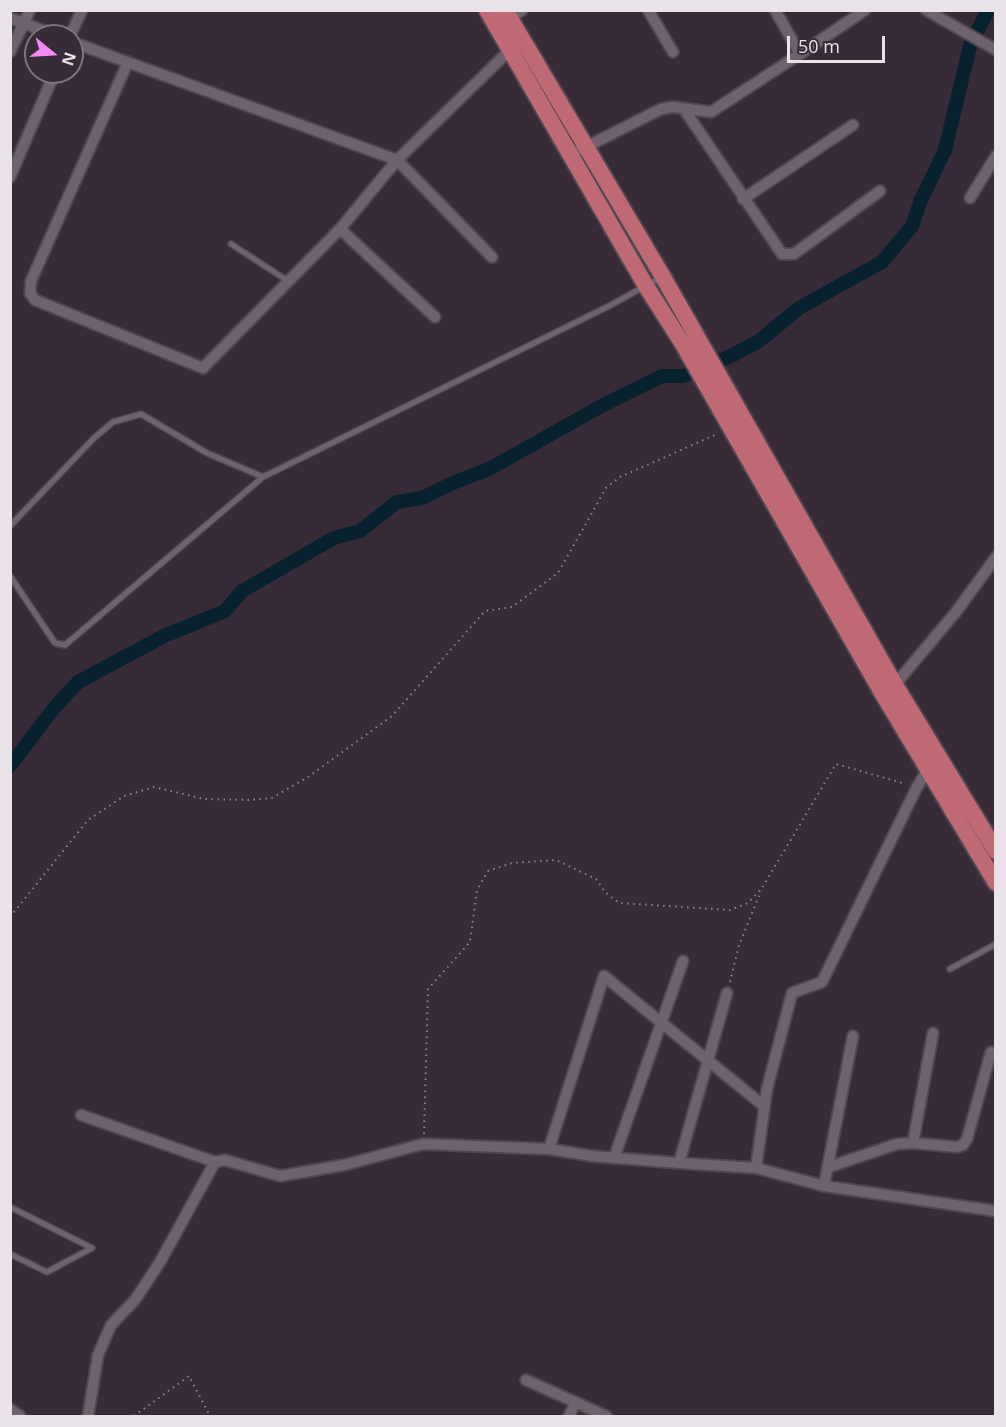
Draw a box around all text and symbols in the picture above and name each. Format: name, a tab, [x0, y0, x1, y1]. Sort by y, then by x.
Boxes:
north arrow	[24, 24, 84, 84]
scale bar	[790, 24, 888, 62]
text: 50 m	[798, 34, 840, 58]
text: N	[57, 49, 82, 69]

